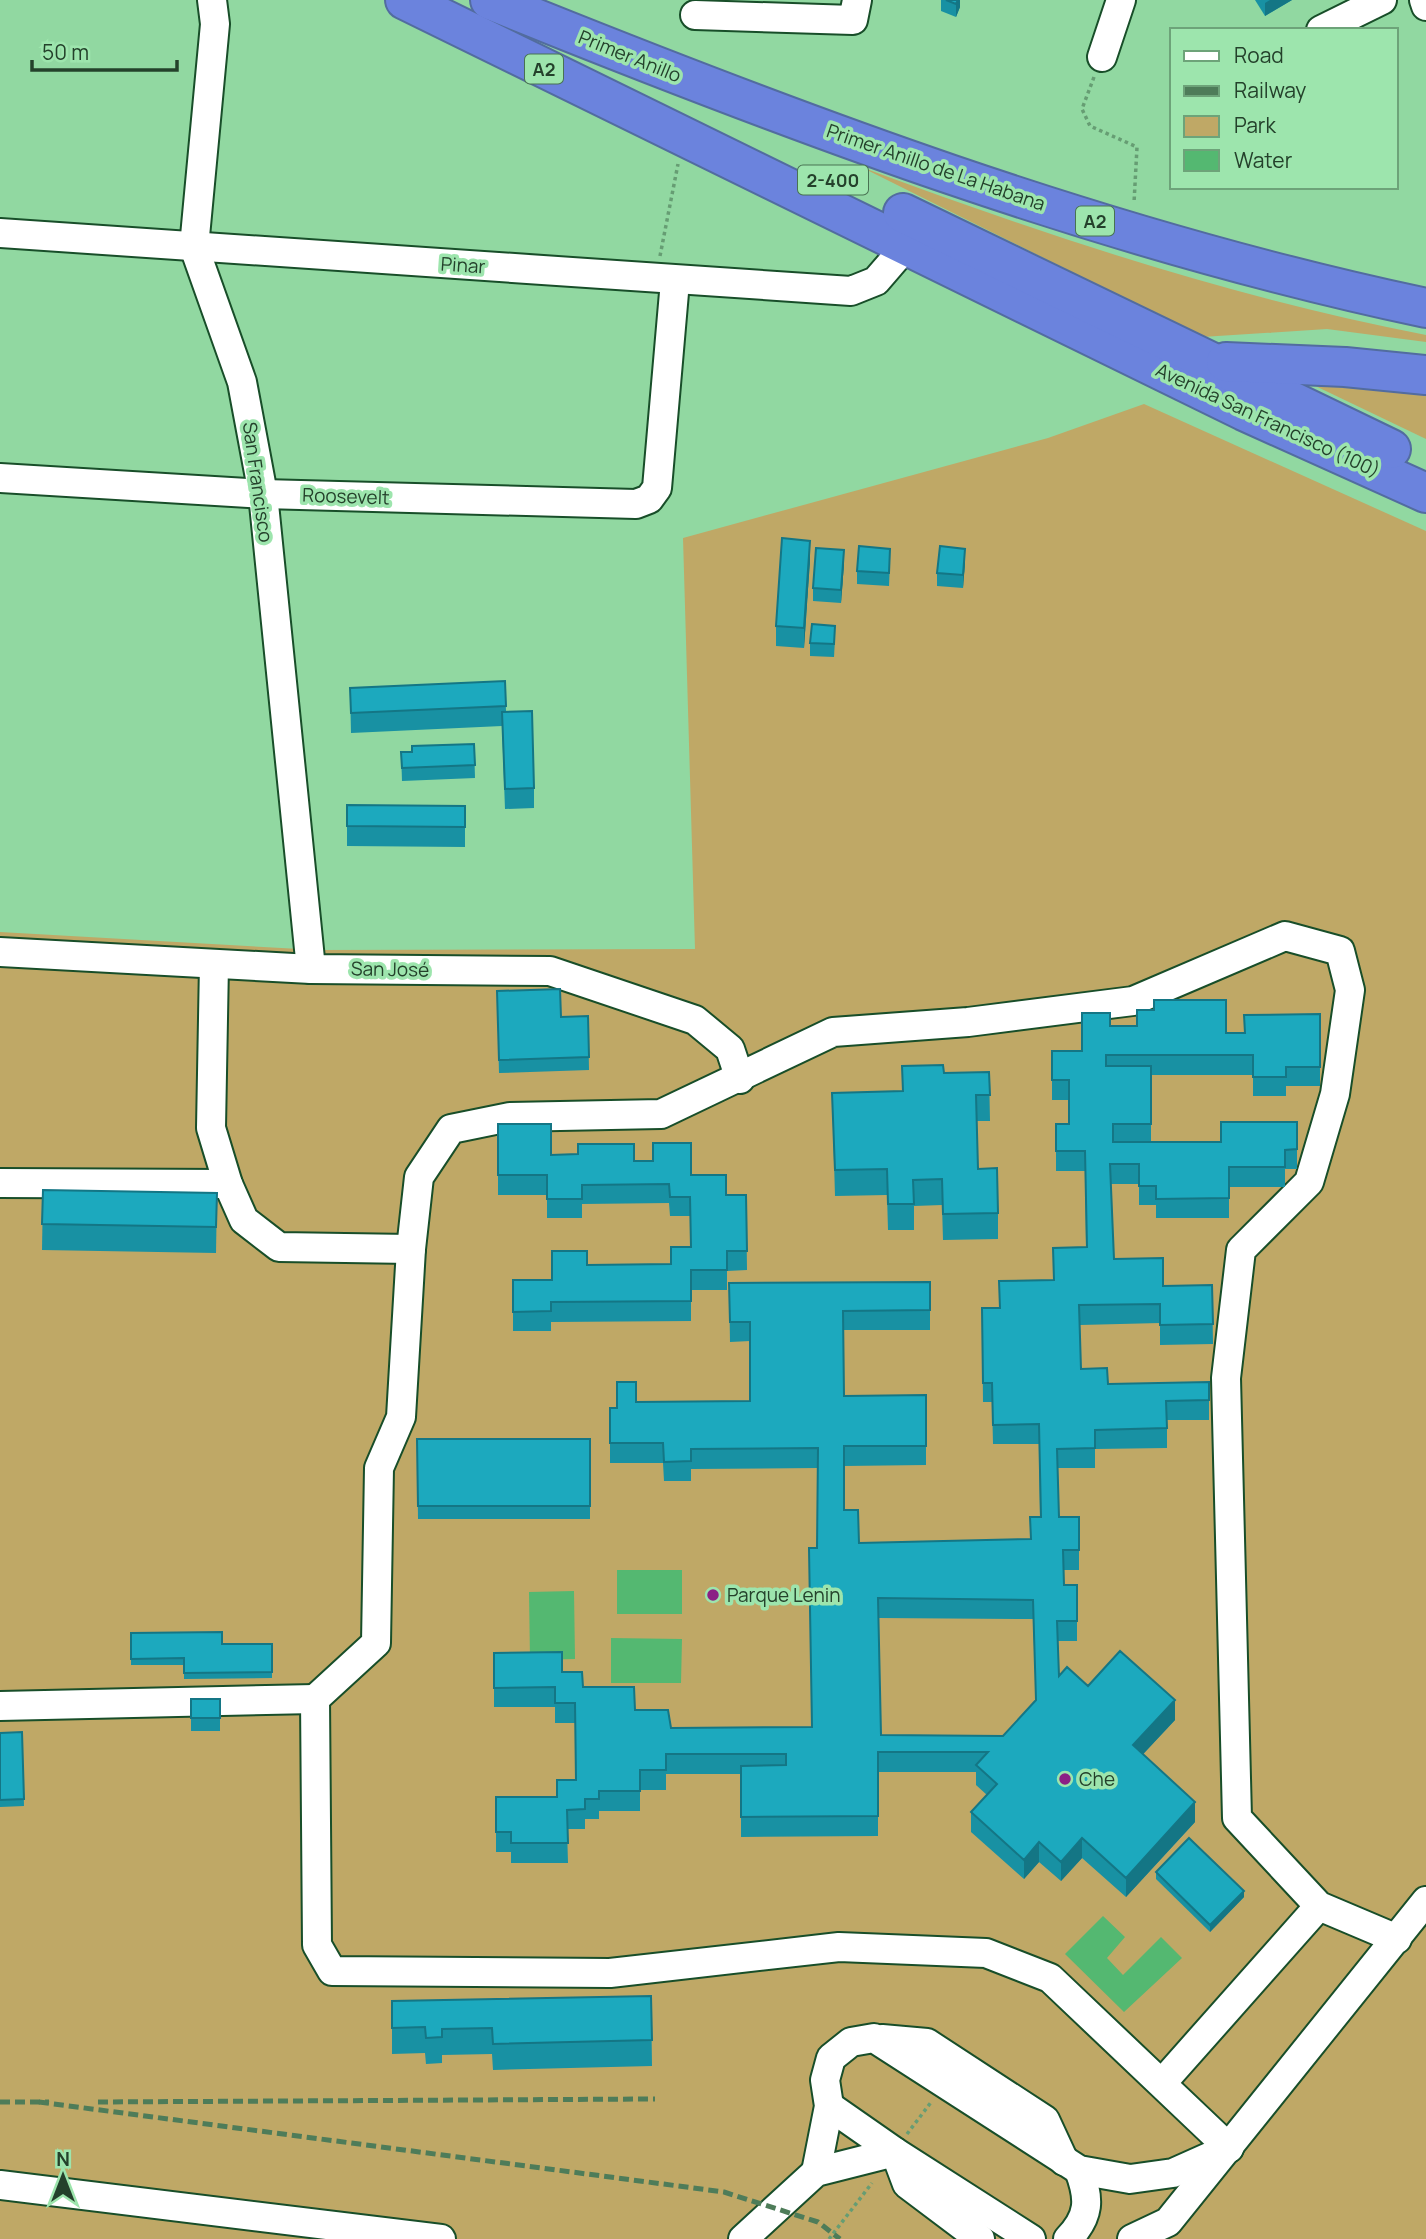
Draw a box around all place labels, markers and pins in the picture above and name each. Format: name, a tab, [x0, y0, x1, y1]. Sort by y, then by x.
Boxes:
place label: Parque Lenin	[727, 1582, 840, 1608]
marker: Parque Lenin	[705, 1587, 721, 1603]
place label: Che	[1079, 1766, 1115, 1792]
marker: Che	[1057, 1771, 1073, 1787]

